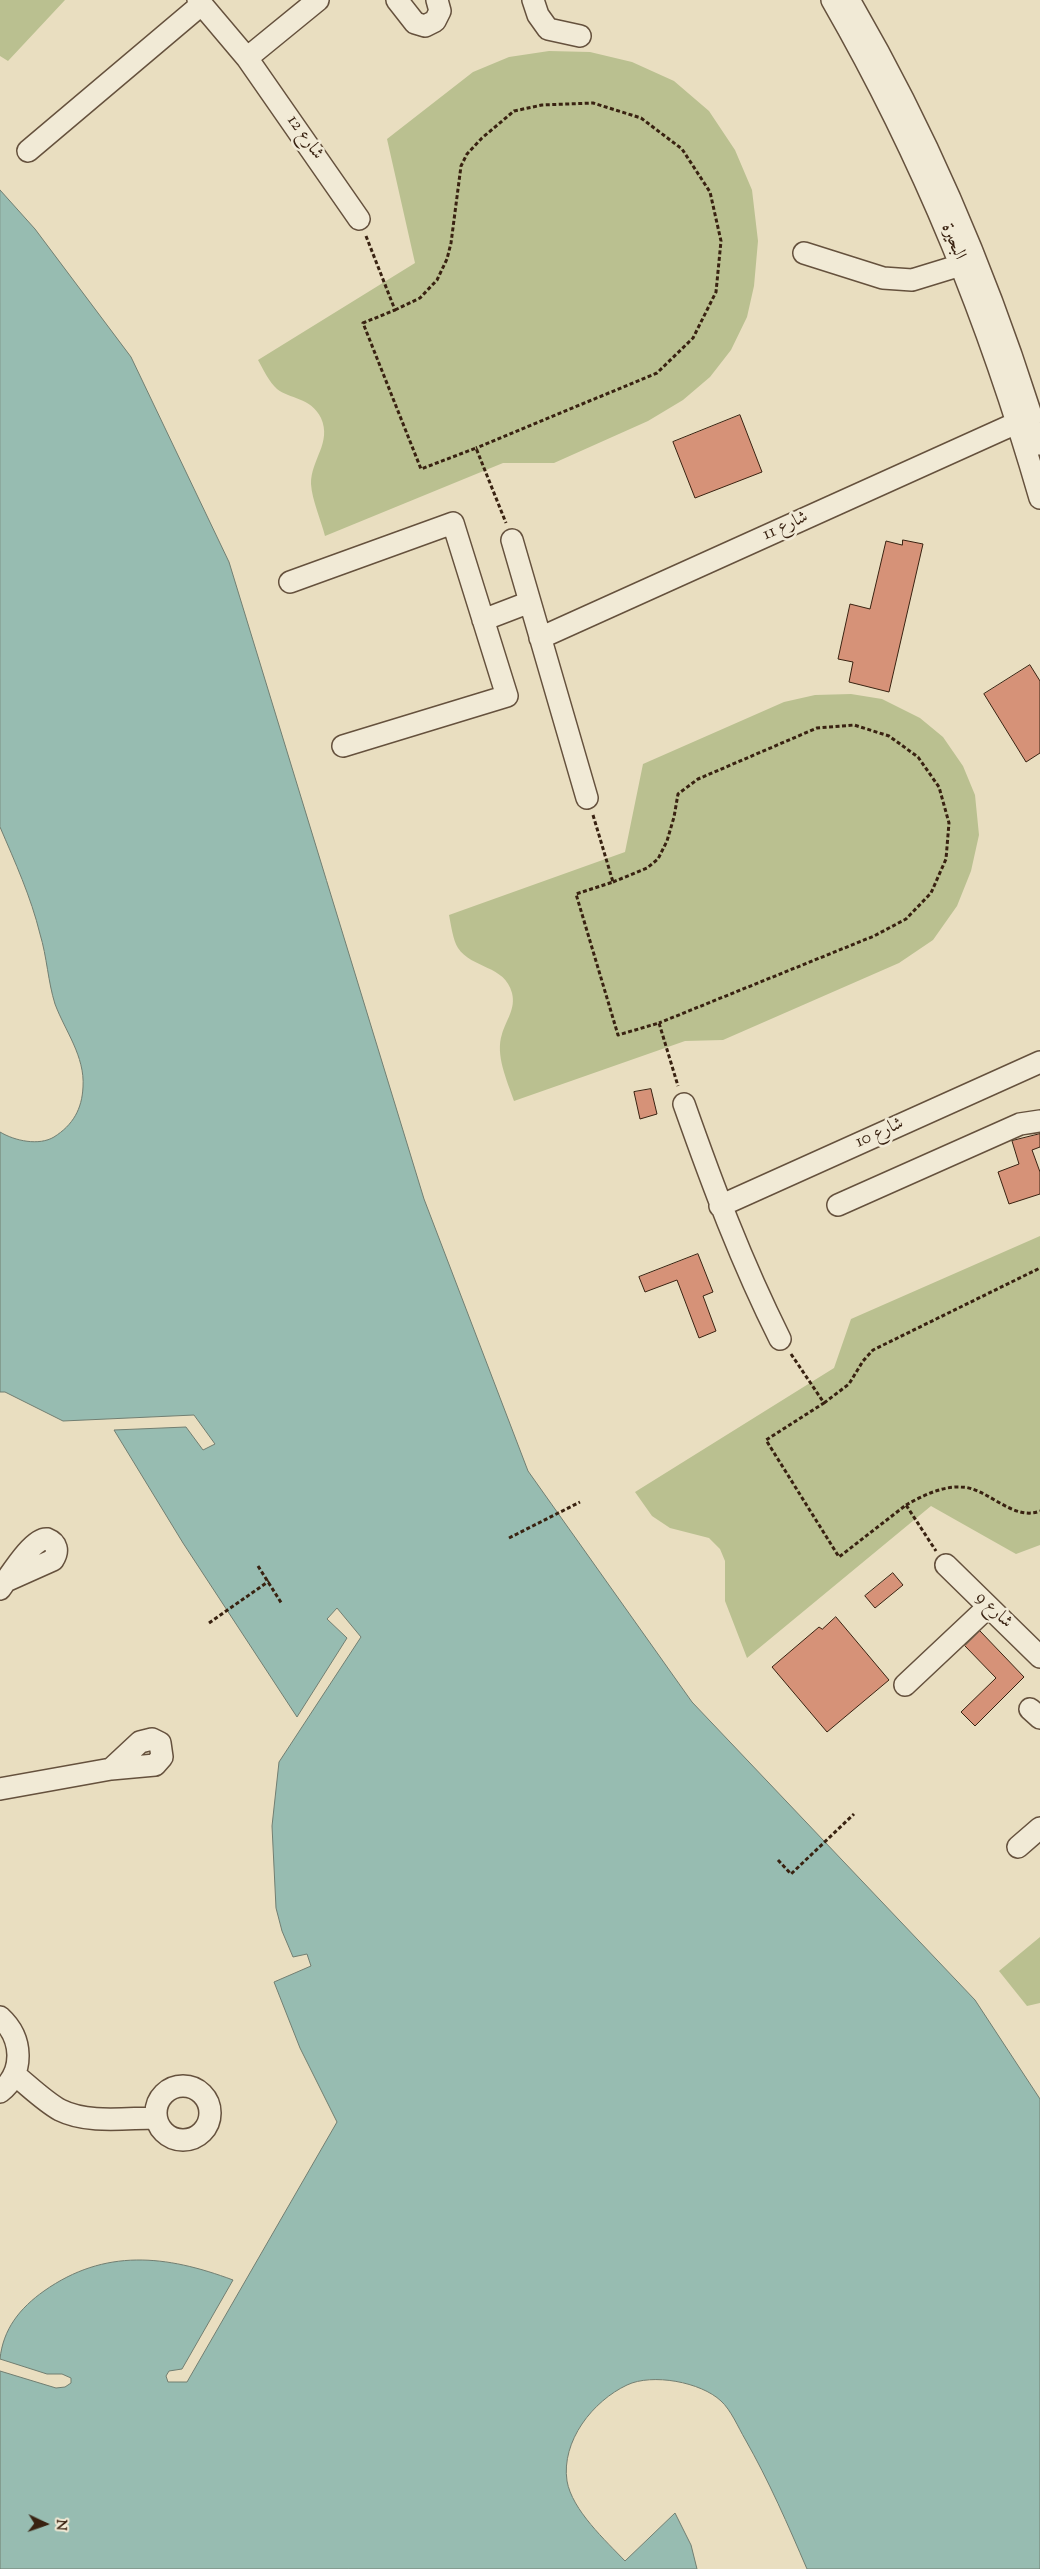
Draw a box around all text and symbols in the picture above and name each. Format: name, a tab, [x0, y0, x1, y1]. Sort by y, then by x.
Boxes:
street label: شارع 12	[281, 111, 327, 165]
street label: البحيرة	[935, 220, 969, 264]
street label: شارع 11	[760, 508, 812, 546]
street label: شارع 10	[853, 1114, 907, 1154]
street label: شارع 9	[970, 1588, 1016, 1634]
north arrow	[20, 2499, 70, 2549]
text: N	[50, 2519, 70, 2531]

